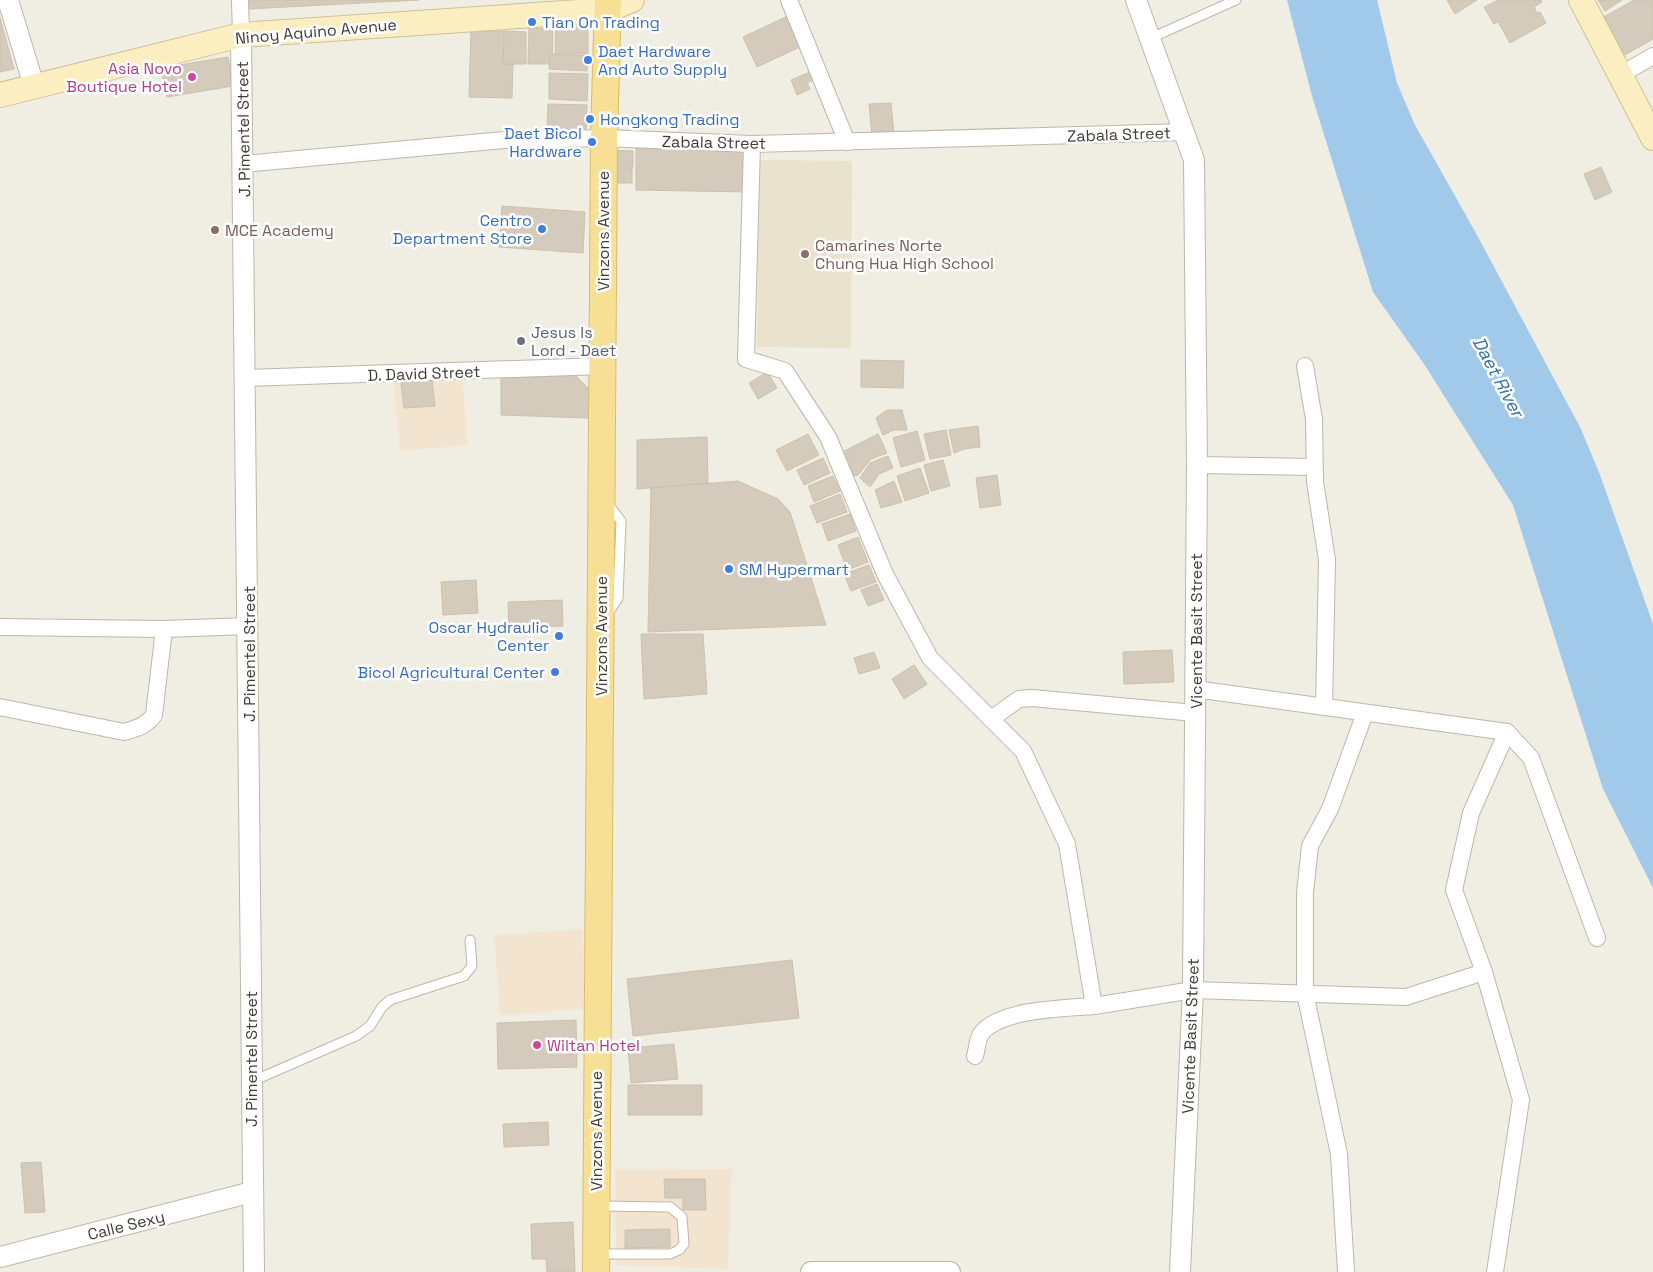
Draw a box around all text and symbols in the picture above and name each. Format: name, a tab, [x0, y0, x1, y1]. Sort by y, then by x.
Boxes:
place label: Tian On Trading	[542, 12, 660, 33]
street label: Ninoy Aquino Avenue	[234, 14, 398, 49]
marker: Tian On Trading	[526, 16, 538, 28]
place label: Daet Hardware And Auto Supply	[598, 41, 727, 80]
marker: Daet Hardware And Auto Supply	[582, 54, 594, 66]
place label: Asia Novo Boutique Hotel	[66, 58, 182, 97]
street label: J. Pimentel Street	[232, 61, 255, 197]
marker: Asia Novo Boutique Hotel	[186, 71, 198, 83]
place label: Hongkong Trading	[600, 109, 740, 130]
marker: Hongkong Trading	[584, 113, 596, 125]
street label: Zabala Street	[1067, 122, 1171, 147]
place label: Daet Bicol Hardware	[504, 123, 582, 162]
street label: Zabala Street	[662, 131, 766, 154]
marker: Daet Bicol Hardware	[586, 136, 598, 148]
street label: Vinzons Avenue	[593, 171, 614, 291]
place label: Centro Department Store	[393, 210, 532, 249]
place label: MCE Academy	[225, 220, 334, 241]
marker: Centro Department Store	[536, 223, 548, 235]
marker: MCE Academy	[209, 224, 221, 236]
place label: Camarines Norte Chung Hua High School	[815, 235, 994, 274]
marker: Camarines Norte Chung Hua High School	[799, 248, 811, 260]
place label: Jesus Is Lord - Daet	[531, 322, 616, 361]
water label: Daet River	[1468, 333, 1530, 423]
marker: Jesus Is Lord - Daet	[515, 335, 527, 347]
street label: D. David Street	[367, 361, 481, 386]
street label: Vicente Basit Street	[1186, 553, 1207, 709]
place label: SM Hypermart	[739, 559, 849, 580]
marker: SM Hypermart	[723, 563, 735, 575]
street label: Vinzons Avenue	[591, 576, 612, 696]
street label: J. Pimentel Street	[239, 586, 260, 722]
place label: Oscar Hydraulic Center	[428, 617, 549, 656]
marker: Oscar Hydraulic Center	[553, 630, 565, 642]
place label: Bicol Agricultural Center	[358, 662, 545, 683]
marker: Bicol Agricultural Center	[549, 666, 561, 678]
street label: Vicente Basit Street	[1177, 958, 1204, 1114]
street label: J. Pimentel Street	[241, 991, 262, 1127]
place label: Wiltan Hotel	[547, 1035, 640, 1056]
marker: Wiltan Hotel	[531, 1039, 543, 1051]
street label: Vinzons Avenue	[586, 1071, 607, 1191]
street label: Calle Sexy	[85, 1206, 167, 1245]

